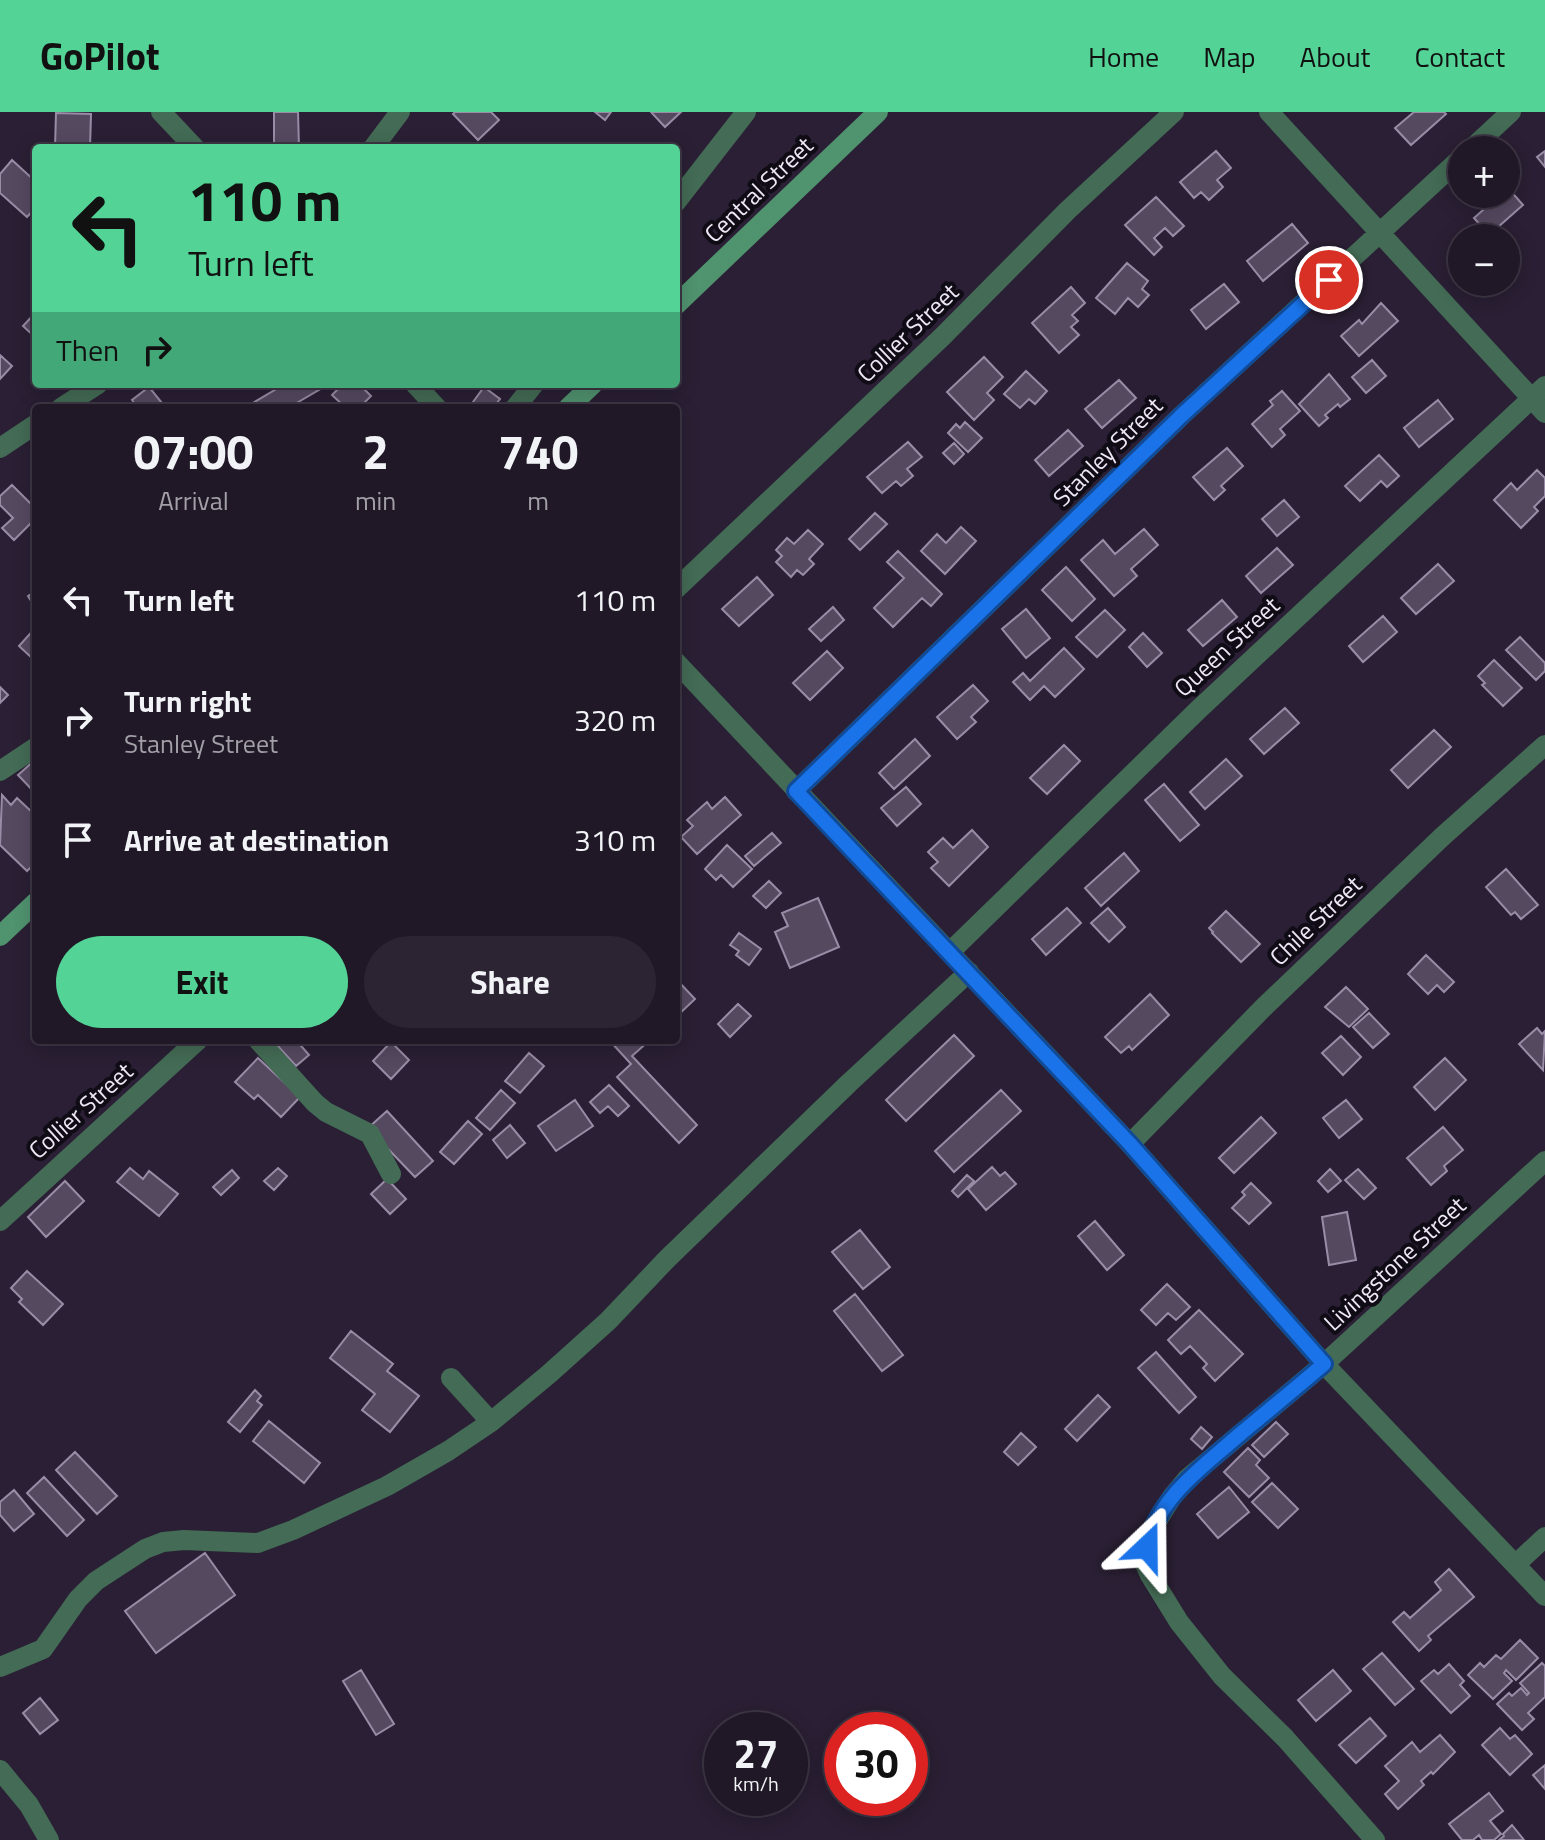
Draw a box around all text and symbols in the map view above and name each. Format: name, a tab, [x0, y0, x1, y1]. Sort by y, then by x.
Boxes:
text: GoPilot	[40, 27, 160, 85]
text: Home	[1088, 35, 1159, 78]
text: Map	[1203, 35, 1256, 78]
text: About	[1300, 35, 1370, 78]
text: Contact	[1414, 35, 1505, 78]
street label: Central Street	[696, 128, 821, 251]
map controls	[1448, 136, 1520, 296]
button: +	[1448, 136, 1520, 208]
text: 110 m	[188, 158, 341, 243]
icon: left	[56, 176, 160, 280]
button: −	[1448, 224, 1520, 296]
text: Turn left	[188, 235, 314, 290]
pin	[1295, 246, 1363, 314]
icon: arrive	[1307, 258, 1351, 302]
street label: Collier Street	[848, 274, 967, 390]
text: Then	[56, 327, 119, 373]
icon: right	[135, 328, 179, 372]
street label: Stanley Street	[1044, 388, 1171, 514]
text: 07:00	[134, 415, 253, 488]
text: 2	[362, 415, 389, 488]
text: 740	[498, 415, 578, 488]
text: Arrival	[158, 481, 229, 520]
text: min	[355, 481, 396, 520]
text: m	[527, 481, 549, 520]
text: Turn left	[124, 577, 234, 623]
text: 110 m	[574, 577, 656, 623]
icon: left	[56, 578, 100, 622]
street label: Queen Street	[1165, 587, 1288, 705]
text: Turn right	[124, 678, 252, 724]
text: 320 m	[574, 697, 656, 743]
icon: right	[56, 698, 100, 742]
text: Stanley Street	[124, 724, 278, 763]
text: Arrive at destination	[124, 817, 389, 863]
text: 310 m	[574, 817, 656, 863]
icon: arrive	[56, 818, 100, 862]
street label: Chile Street	[1261, 867, 1370, 974]
button: Exit	[56, 936, 348, 1028]
button: Share	[364, 936, 656, 1028]
street label: Collier Street	[20, 1053, 141, 1167]
street label: Livingstone Street	[1315, 1187, 1474, 1339]
position arrow	[1105, 1505, 1189, 1589]
speed limit sign: 30	[824, 1712, 928, 1816]
text: 27	[734, 1723, 778, 1784]
text: km/h	[733, 1768, 779, 1799]

